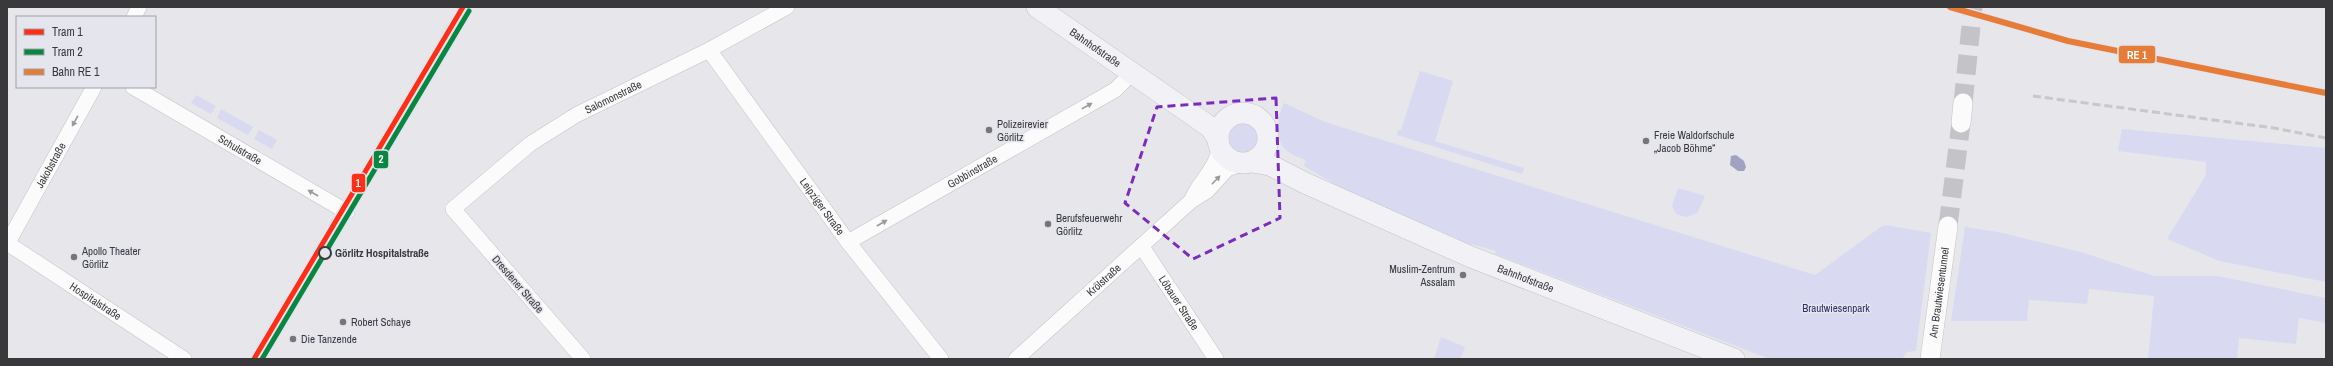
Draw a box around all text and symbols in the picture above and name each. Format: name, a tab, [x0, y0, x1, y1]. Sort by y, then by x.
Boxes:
legend	[16, 16, 156, 88]
text: Tram 1	[52, 24, 83, 40]
street label: Bahnhofstraße	[1067, 25, 1124, 70]
text: Tram 2	[52, 44, 83, 60]
line badge: RE 1	[2118, 45, 2156, 64]
text: RE 1	[2127, 48, 2147, 62]
text: Bahn RE 1	[52, 64, 100, 80]
street label: Salomonstraße	[583, 77, 644, 117]
one-way arrow	[1081, 102, 1093, 109]
one-way arrow	[72, 115, 78, 127]
place label: Polizeirevier Görlitz	[997, 117, 1048, 144]
marker: Polizeirevier Görlitz	[984, 125, 994, 135]
place label: Freie Waldorfschule „Jacob Böhme“	[1654, 128, 1734, 155]
street label: Schulstraße	[216, 131, 264, 168]
marker: Freie Waldorfschule „Jacob Böhme“	[1641, 136, 1651, 146]
street label: Jakobstraße	[32, 140, 69, 190]
line badge: 2	[373, 150, 389, 169]
street label: Gobbinstraße	[945, 151, 1000, 191]
text: 2	[378, 152, 384, 166]
line badge: 1	[351, 173, 366, 193]
street label: Leipziger Straße	[797, 175, 848, 238]
one-way arrow	[1212, 175, 1221, 185]
text: 1	[355, 176, 361, 190]
one-way arrow	[307, 189, 319, 196]
place label: Berufsfeuerwehr Görlitz	[1056, 211, 1122, 238]
one-way arrow	[876, 219, 888, 226]
marker: Berufsfeuerwehr Görlitz	[1043, 219, 1053, 229]
place label: Apollo Theater Görlitz	[81, 244, 141, 271]
marker: Görlitz Hospitalstraße	[318, 246, 332, 260]
place label: Görlitz Hospitalstraße	[335, 246, 429, 260]
street label: Am Brautwiesentunnel	[1926, 247, 1952, 340]
marker: Apollo Theater Görlitz	[69, 252, 79, 262]
street label: Dresdener Straße	[489, 252, 547, 316]
street label: Krölstraße	[1083, 261, 1124, 299]
street label: Bahnhofstraße	[1495, 261, 1556, 295]
place label: Muslim-Zentrum Assalam	[1389, 262, 1455, 289]
marker: Muslim-Zentrum Assalam	[1458, 270, 1468, 280]
street label: Löbauer Straße	[1156, 273, 1202, 333]
street label: Hospitalstraße	[67, 279, 124, 323]
park label: Brautwiesenpark	[1802, 301, 1870, 315]
place label: Robert Schaye	[351, 315, 411, 329]
marker: Robert Schaye	[338, 317, 348, 327]
place label: Die Tanzende	[301, 332, 357, 346]
marker: Die Tanzende	[288, 334, 298, 344]

